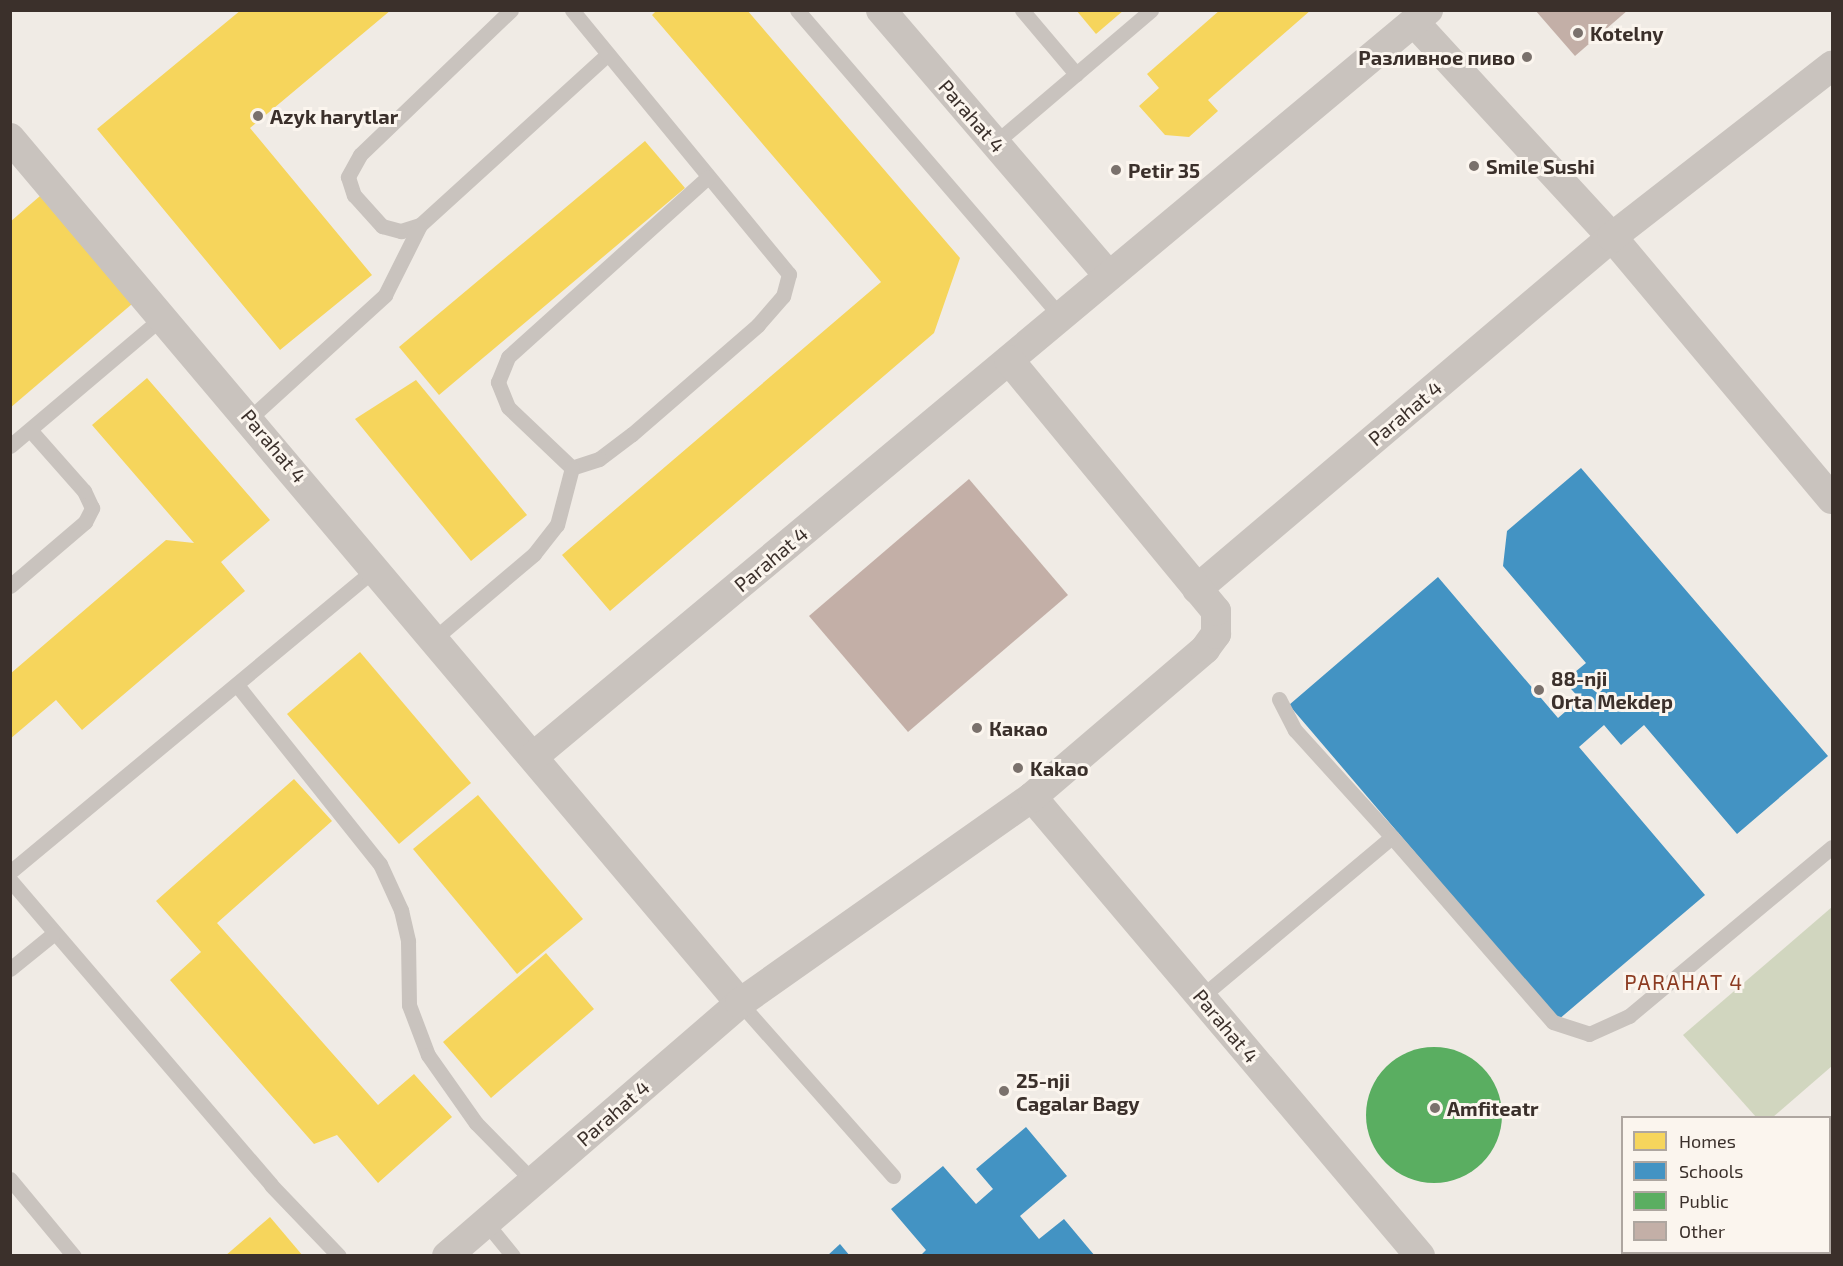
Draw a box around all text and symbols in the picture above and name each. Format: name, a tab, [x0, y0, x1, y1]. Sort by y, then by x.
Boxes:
place label: Kotelny	[1590, 21, 1663, 45]
marker: Kotelny	[1571, 26, 1585, 40]
place label: Разливное пиво	[1358, 45, 1515, 69]
marker: Разливное пиво	[1520, 50, 1534, 64]
street label: Parahat 4	[934, 75, 1010, 157]
place label: Azyk harytlar	[270, 104, 398, 128]
marker: Azyk harytlar	[251, 109, 265, 123]
place label: Smile Sushi	[1486, 154, 1595, 178]
place label: Petir 35	[1128, 158, 1201, 182]
marker: Smile Sushi	[1467, 159, 1481, 173]
marker: Petir 35	[1109, 163, 1123, 177]
street label: Parahat 4	[1363, 375, 1447, 451]
street label: Parahat 4	[236, 404, 312, 488]
street label: Parahat 4	[729, 521, 813, 597]
place label: 88-nji Orta Mekdep	[1551, 666, 1673, 713]
marker: 88-nji Orta Mekdep	[1532, 683, 1546, 697]
place label: Какао	[989, 716, 1048, 740]
marker: Какао	[970, 721, 984, 735]
place label: Kakao	[1030, 756, 1088, 780]
marker: Kakao	[1011, 761, 1025, 775]
district label: PARAHAT 4	[1624, 969, 1744, 995]
street label: Parahat 4	[1188, 984, 1264, 1068]
place label: 25-nji Cagalar Bagy	[1016, 1068, 1140, 1115]
street label: Parahat 4	[572, 1075, 654, 1151]
marker: 25-nji Cagalar Bagy	[997, 1084, 1011, 1098]
place label: Amfiteatr	[1447, 1096, 1539, 1120]
marker: Amfiteatr	[1428, 1101, 1442, 1115]
legend	[1621, 1116, 1831, 1254]
text: Homes	[1679, 1130, 1736, 1152]
text: Schools	[1679, 1160, 1743, 1182]
text: Public	[1679, 1190, 1729, 1212]
text: Other	[1679, 1220, 1725, 1242]

